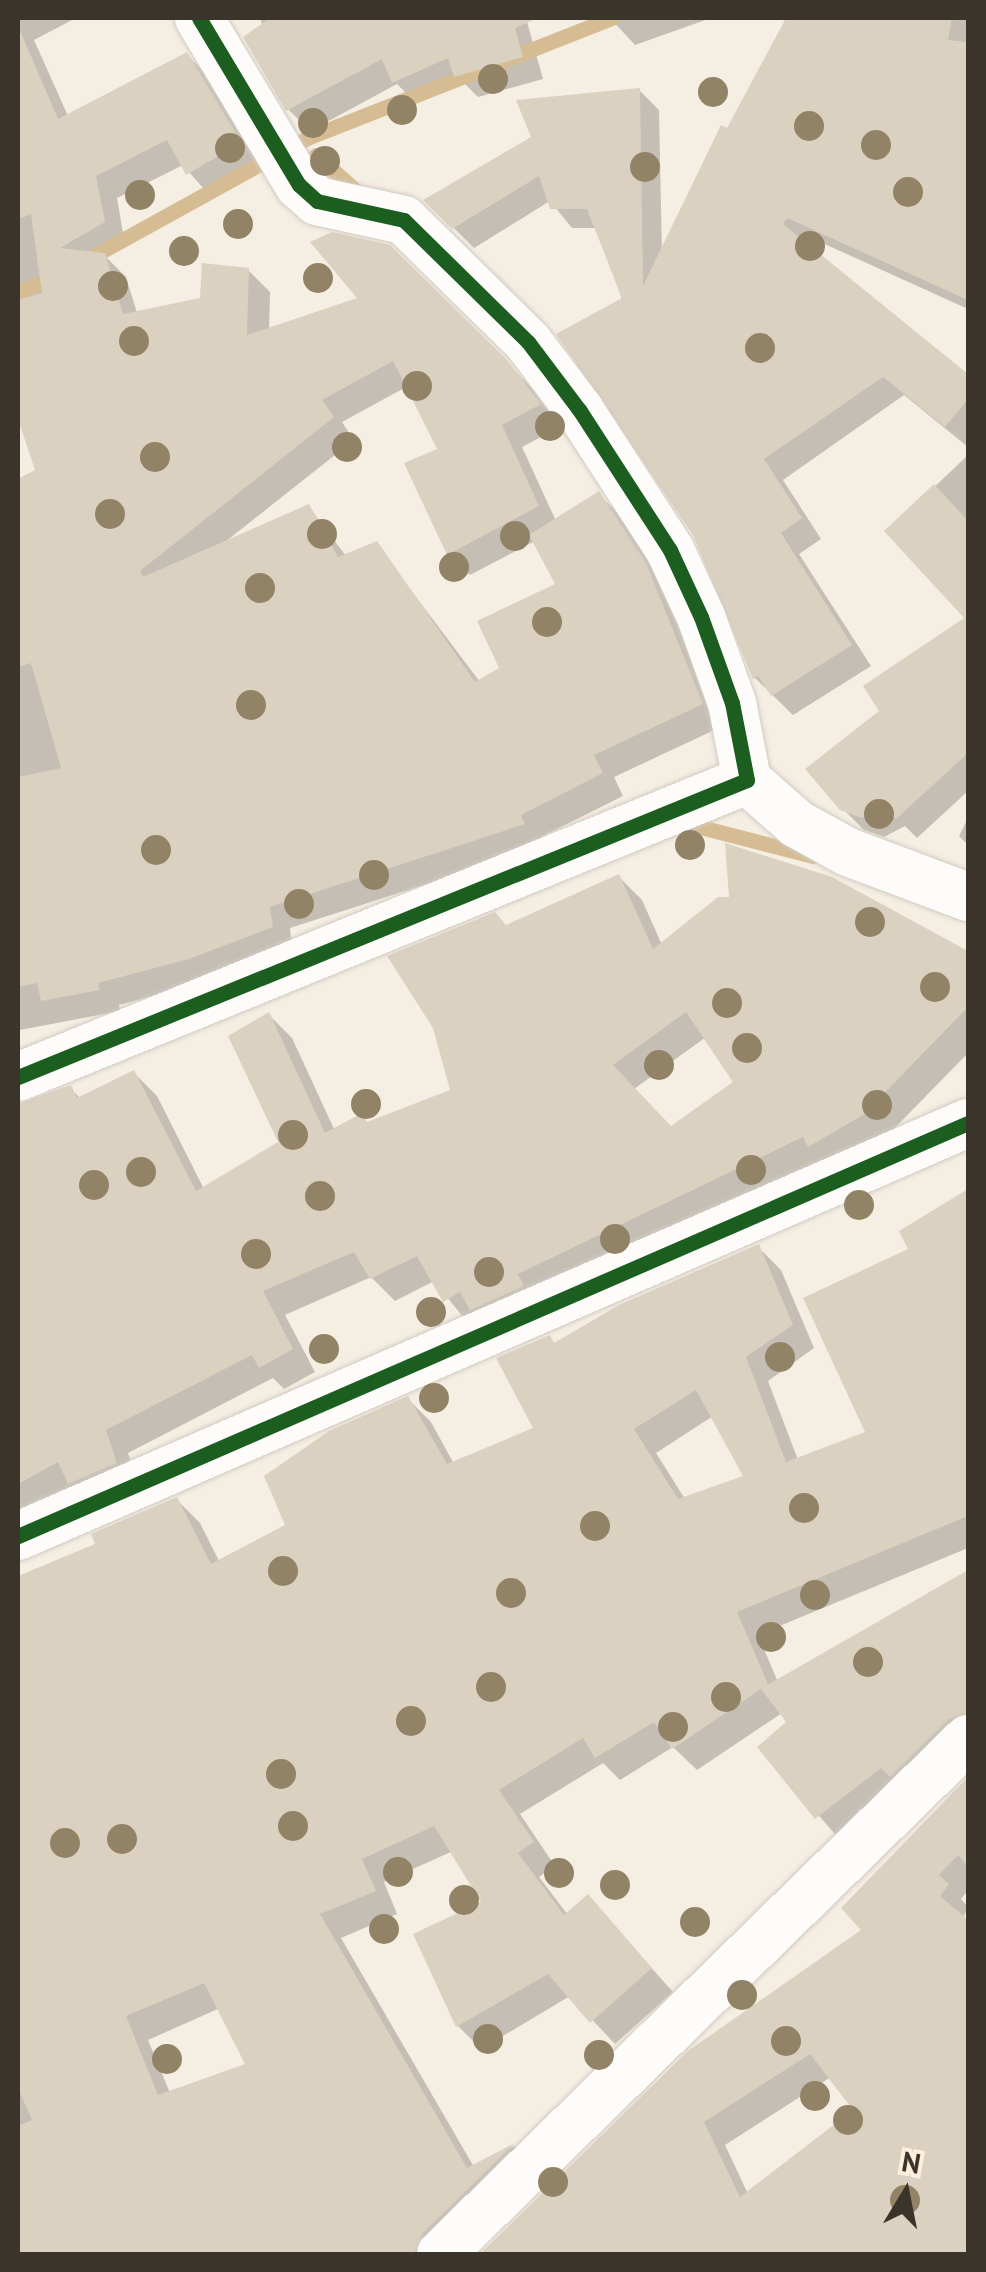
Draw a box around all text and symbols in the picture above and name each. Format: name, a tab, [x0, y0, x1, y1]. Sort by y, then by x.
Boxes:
north arrow	[856, 2142, 956, 2242]
text: N	[899, 2142, 924, 2182]

